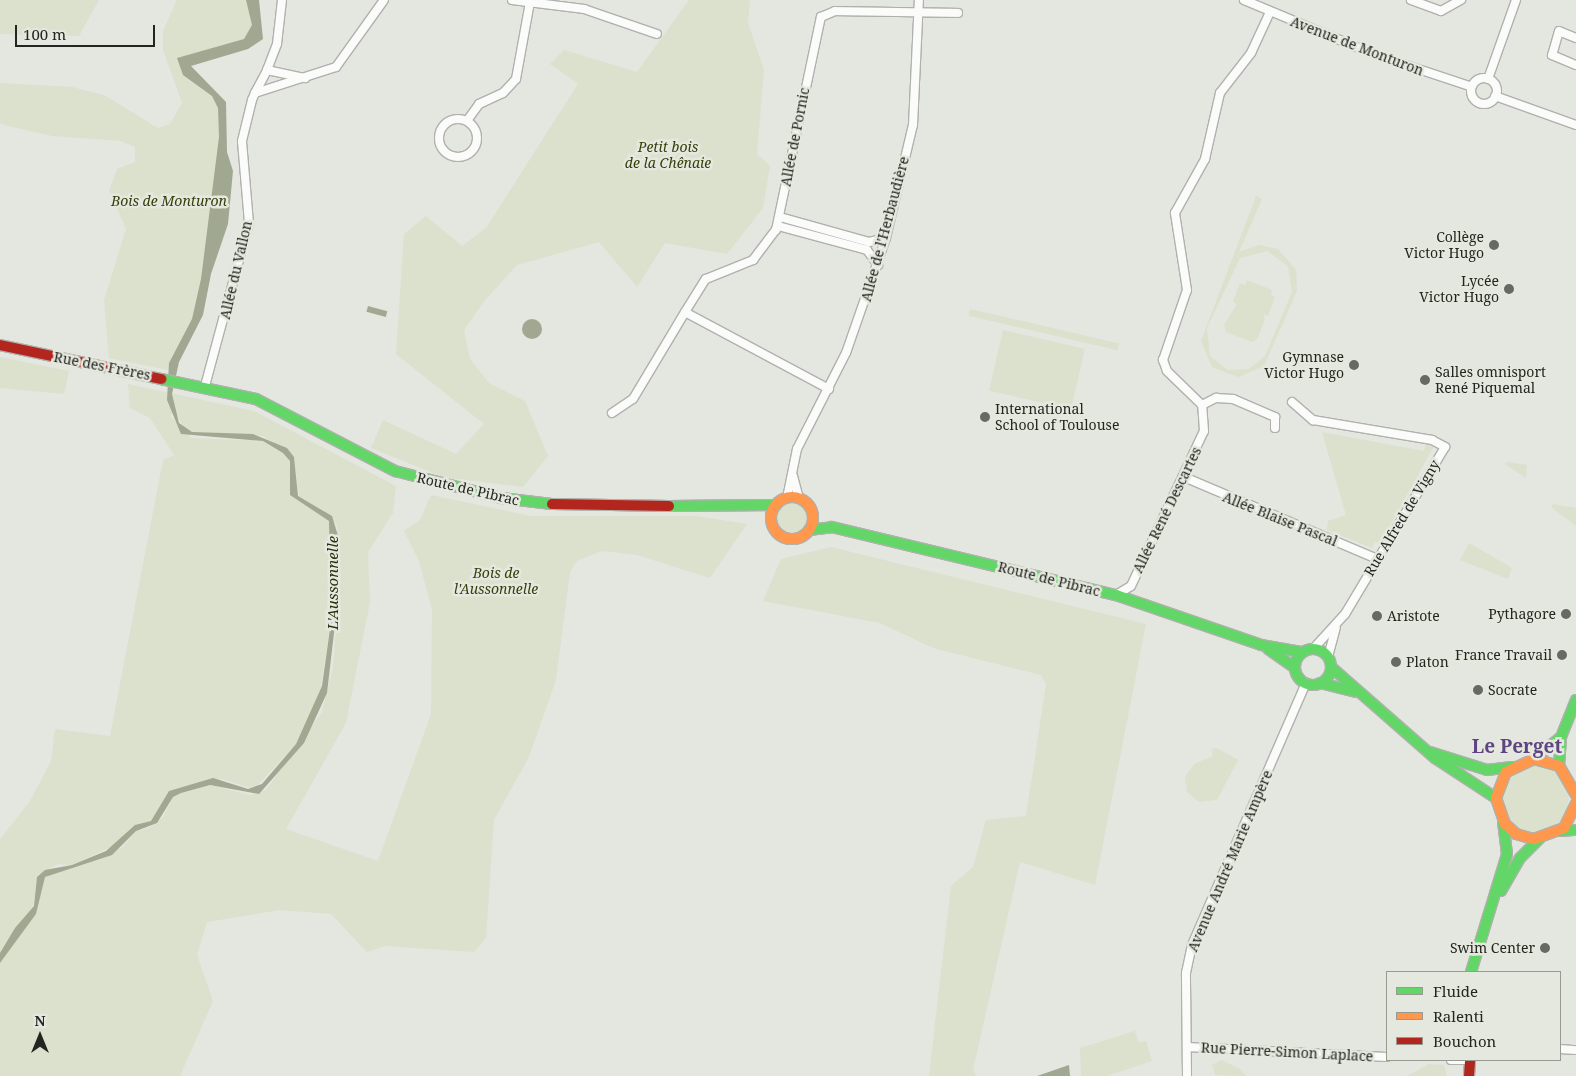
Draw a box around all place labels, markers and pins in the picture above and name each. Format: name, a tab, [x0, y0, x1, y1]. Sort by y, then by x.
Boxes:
place label: Collège Victor Hugo	[1404, 229, 1484, 262]
marker: Collège Victor Hugo	[1488, 239, 1500, 251]
place label: Lycée Victor Hugo	[1419, 273, 1499, 306]
marker: Lycée Victor Hugo	[1503, 283, 1515, 295]
place label: Gymnase Victor Hugo	[1264, 349, 1344, 382]
marker: Gymnase Victor Hugo	[1348, 359, 1360, 371]
place label: Salles omnisport René Piquemal	[1435, 364, 1546, 397]
marker: Salles omnisport René Piquemal	[1419, 374, 1431, 386]
place label: International School of Toulouse	[995, 401, 1119, 434]
marker: International School of Toulouse	[979, 411, 991, 423]
place label: Pythagore	[1488, 606, 1556, 622]
place label: Aristote	[1387, 608, 1440, 624]
marker: Pythagore	[1560, 608, 1572, 620]
marker: Aristote	[1371, 610, 1383, 622]
place label: France Travail	[1455, 647, 1552, 663]
marker: France Travail	[1556, 649, 1568, 661]
place label: Platon	[1406, 654, 1449, 670]
marker: Platon	[1390, 656, 1402, 668]
place label: Socrate	[1488, 682, 1537, 698]
marker: Socrate	[1472, 684, 1484, 696]
place label: Swim Center	[1450, 940, 1535, 956]
marker: Swim Center	[1539, 942, 1551, 954]

